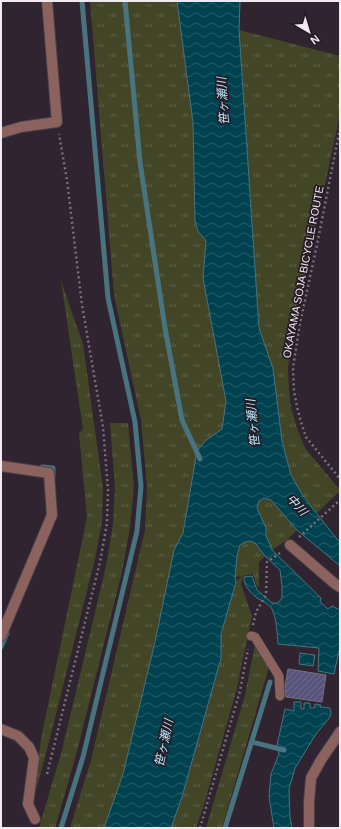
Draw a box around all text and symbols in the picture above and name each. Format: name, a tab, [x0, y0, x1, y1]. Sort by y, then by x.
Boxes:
north arrow	[289, 12, 329, 52]
text: N	[308, 33, 322, 47]
water label: 笹ヶ瀬川	[214, 75, 232, 125]
street label: OKAYAMA SOJA BICYCLE ROUTE	[280, 185, 326, 359]
water label: 笹ヶ瀬川	[243, 396, 262, 448]
water label: 中川	[284, 491, 312, 520]
water label: 笹ヶ瀬川	[152, 716, 176, 768]

